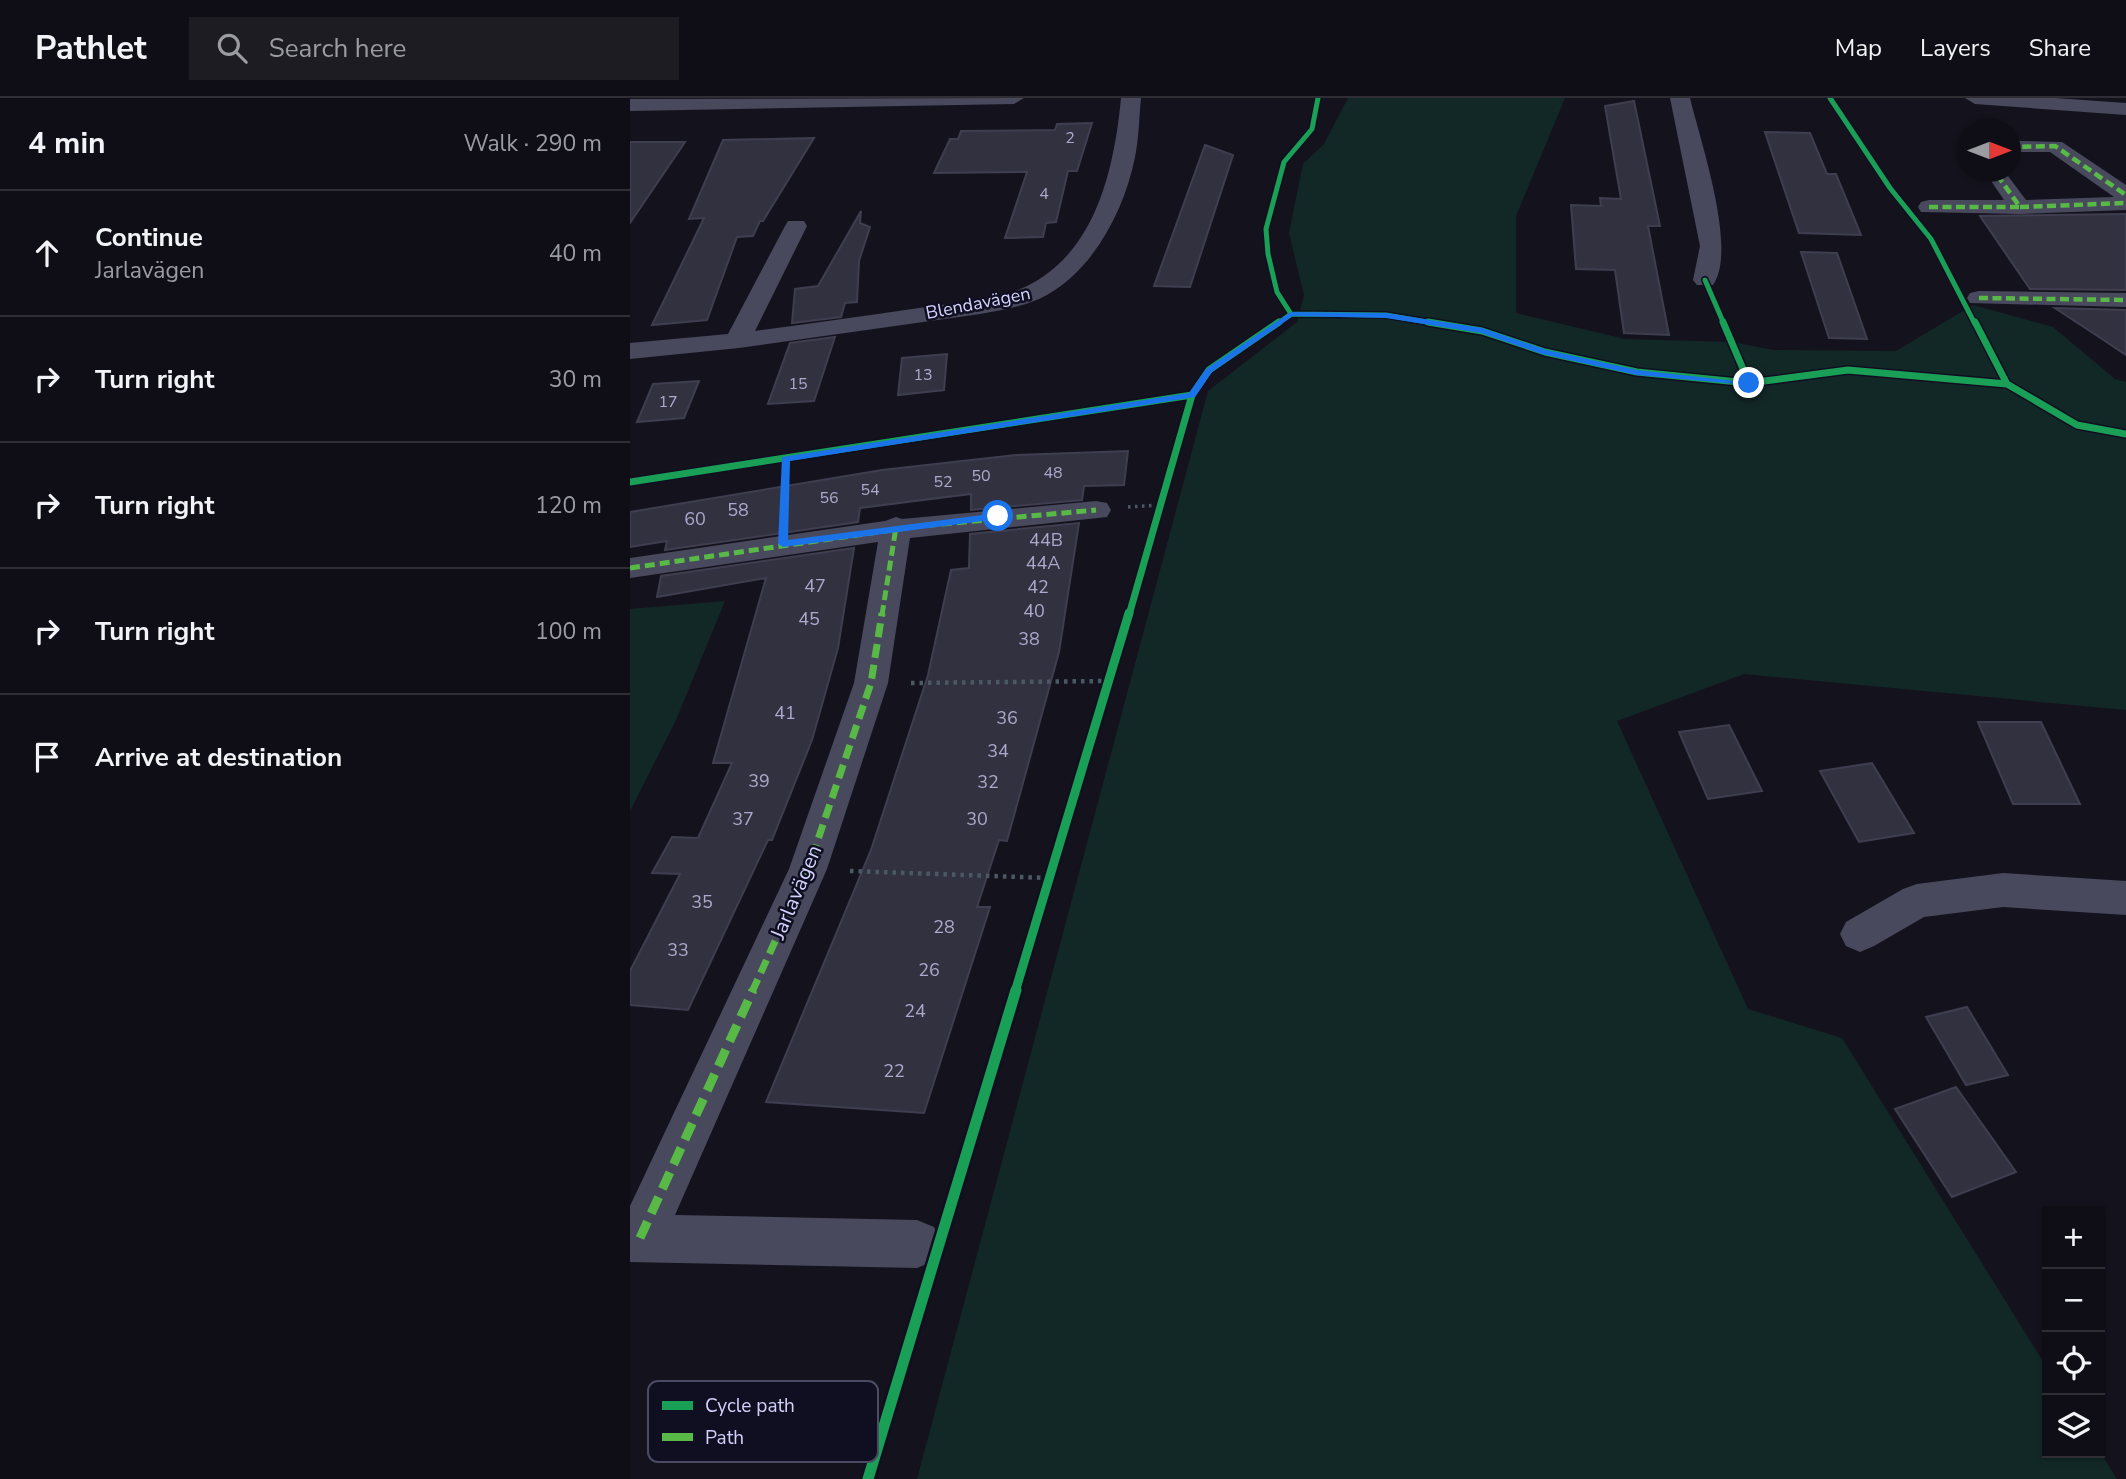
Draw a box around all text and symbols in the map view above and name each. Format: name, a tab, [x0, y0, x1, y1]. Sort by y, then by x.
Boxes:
search box	[189, 17, 679, 80]
text: Pathlet	[35, 26, 147, 71]
icon: search	[213, 29, 251, 67]
text: Search here	[269, 31, 406, 66]
text: Map	[1835, 32, 1882, 64]
text: Layers	[1920, 32, 1991, 64]
text: Share	[2029, 32, 2091, 64]
north arrow	[1958, 119, 2021, 182]
text: 4 min	[28, 123, 106, 164]
house number: 2	[1065, 127, 1075, 149]
text: Walk · 290 m	[463, 128, 602, 159]
house number: 4	[1039, 183, 1049, 205]
text: Continue	[95, 220, 203, 255]
icon: ahead	[28, 234, 66, 272]
text: 40 m	[549, 238, 602, 269]
text: Jarlavägen	[95, 255, 204, 286]
street label: Blendavägen	[924, 281, 1032, 325]
icon: right	[28, 360, 66, 398]
text: Turn right	[95, 362, 214, 397]
text: 30 m	[549, 364, 602, 395]
house number: 13	[913, 364, 933, 386]
route end	[1733, 367, 1764, 398]
house number: 15	[788, 373, 808, 395]
house number: 17	[658, 391, 678, 413]
house number: 48	[1043, 462, 1063, 484]
house number: 50	[971, 465, 991, 487]
house number: 52	[933, 471, 953, 493]
house number: 54	[860, 479, 880, 501]
icon: right	[28, 486, 66, 524]
house number: 56	[819, 487, 839, 509]
text: Turn right	[95, 488, 214, 523]
text: 120 m	[535, 490, 602, 521]
house number: 58	[727, 498, 749, 522]
route start	[982, 500, 1013, 531]
house number: 60	[684, 507, 706, 531]
house number: 44B	[1029, 528, 1063, 552]
house number: 44A	[1026, 551, 1060, 575]
house number: 47	[804, 574, 826, 598]
house number: 42	[1027, 575, 1049, 599]
house number: 40	[1023, 599, 1045, 623]
house number: 45	[798, 607, 820, 631]
icon: right	[28, 612, 66, 650]
text: Turn right	[95, 614, 214, 649]
text: 100 m	[535, 616, 602, 647]
house number: 38	[1018, 627, 1040, 651]
house number: 41	[774, 701, 796, 725]
house number: 36	[996, 706, 1018, 730]
icon: arrive	[28, 738, 66, 776]
house number: 34	[987, 739, 1009, 763]
text: Arrive at destination	[95, 740, 342, 775]
house number: 39	[748, 769, 770, 793]
house number: 32	[977, 770, 999, 794]
house number: 37	[732, 807, 754, 831]
house number: 30	[966, 807, 988, 831]
street label: Jarlavägen	[763, 841, 828, 944]
house number: 35	[691, 890, 713, 914]
house number: 28	[933, 915, 955, 939]
house number: 33	[667, 938, 689, 962]
house number: 26	[918, 958, 940, 982]
house number: 24	[904, 999, 926, 1023]
house number: 22	[883, 1059, 905, 1083]
map controls	[2042, 1206, 2105, 1458]
button: +	[2042, 1206, 2105, 1269]
button: −	[2042, 1269, 2105, 1332]
button: locate	[2042, 1332, 2105, 1395]
legend	[648, 1381, 878, 1462]
text: Cycle path	[705, 1393, 795, 1419]
button: layers	[2042, 1395, 2105, 1458]
text: Path	[705, 1425, 744, 1451]

